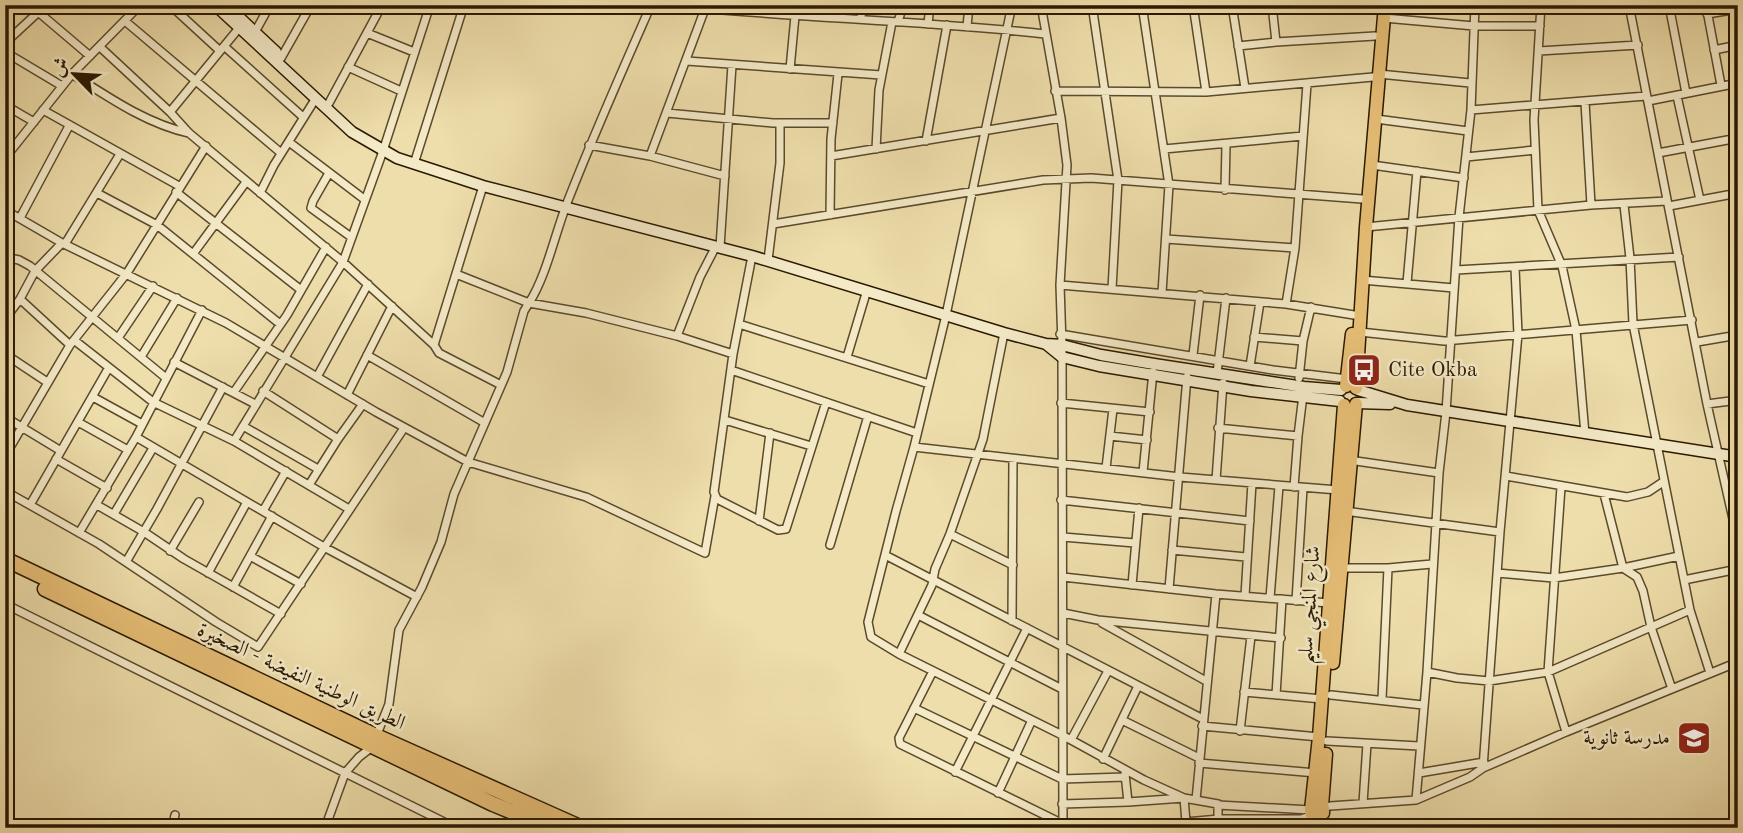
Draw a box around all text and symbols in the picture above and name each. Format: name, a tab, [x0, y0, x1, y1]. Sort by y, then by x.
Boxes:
north arrow	[38, 38, 108, 108]
text: ش	[48, 55, 73, 80]
bus stop icon: Cite Okba	[1345, 351, 1383, 389]
place label: Cite Okba	[1388, 360, 1477, 381]
street label: شارع المنجي سليم	[1295, 545, 1334, 665]
street label: الطريق الوطنية النفيضة - الصخيرة	[193, 620, 408, 735]
school or university icon: مدرسة ثانوية	[1675, 719, 1713, 757]
place label: مدرسة ثانوية	[1583, 728, 1670, 750]

